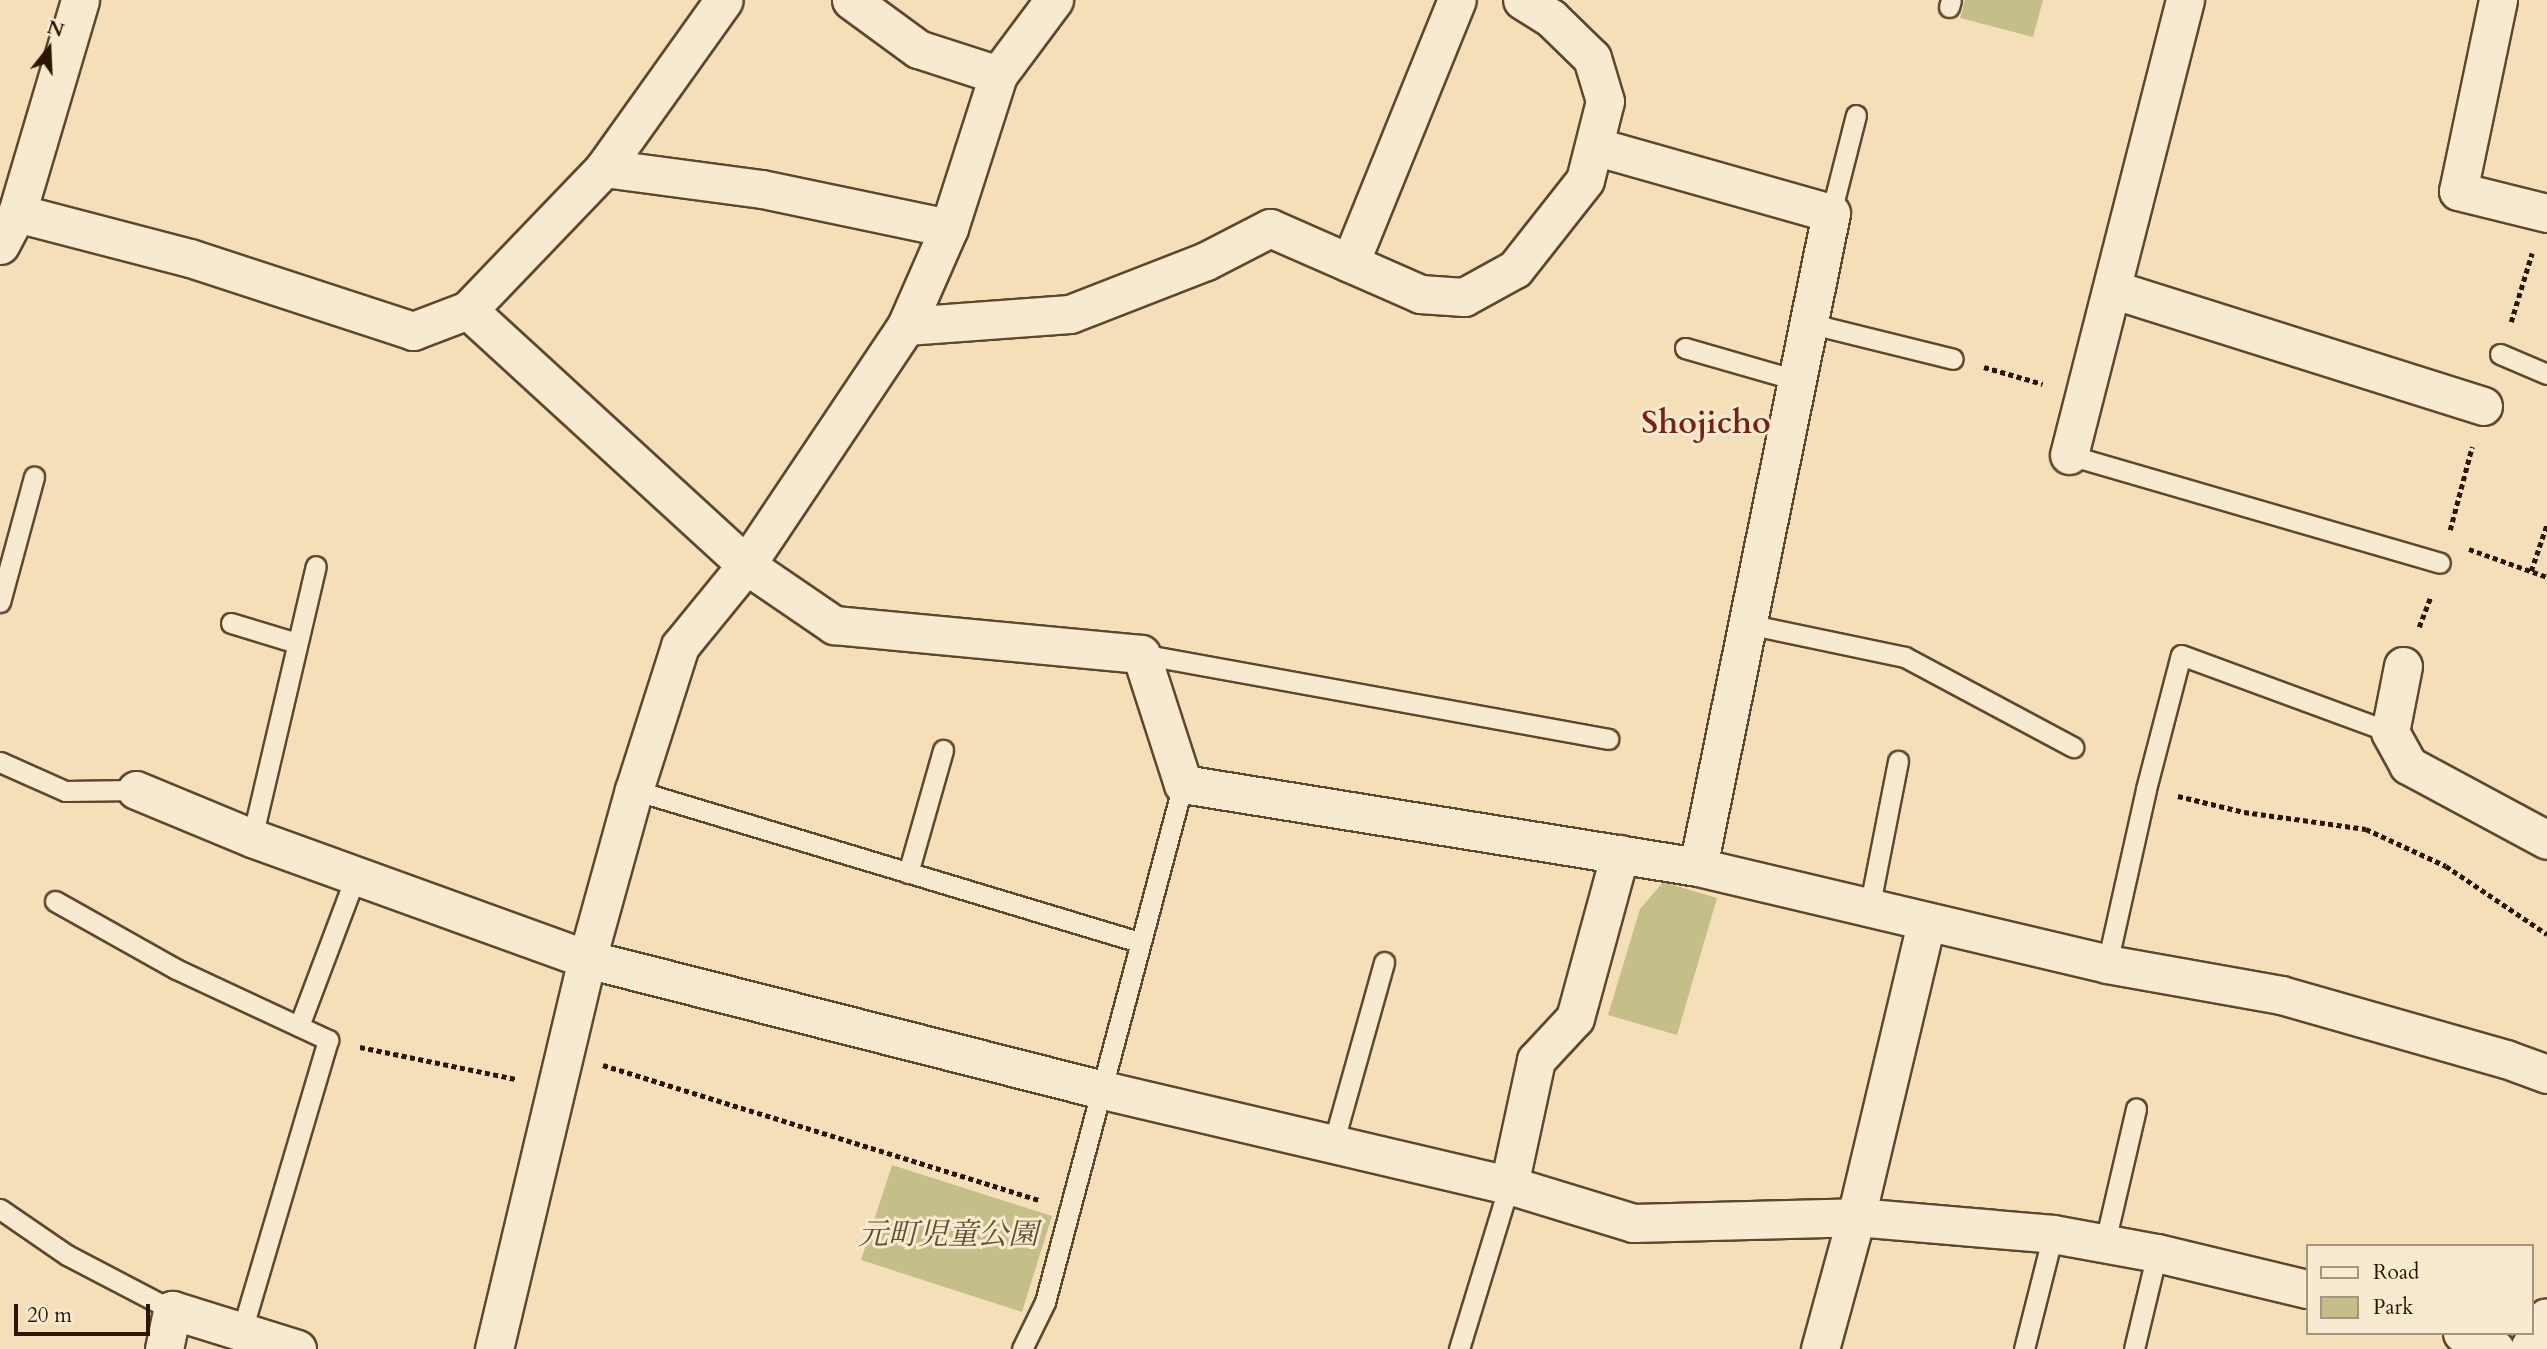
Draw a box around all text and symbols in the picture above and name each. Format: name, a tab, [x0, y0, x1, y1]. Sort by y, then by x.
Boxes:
north arrow	[14, 14, 84, 84]
text: N	[44, 14, 67, 44]
district label: Shojicho	[1641, 404, 1771, 442]
park label: 元町児童公園	[858, 1217, 1038, 1253]
legend	[2306, 1244, 2533, 1335]
text: Road	[2373, 1258, 2419, 1287]
scale bar	[18, 1290, 154, 1334]
text: Park	[2373, 1293, 2413, 1322]
text: 20 m	[27, 1301, 72, 1330]

